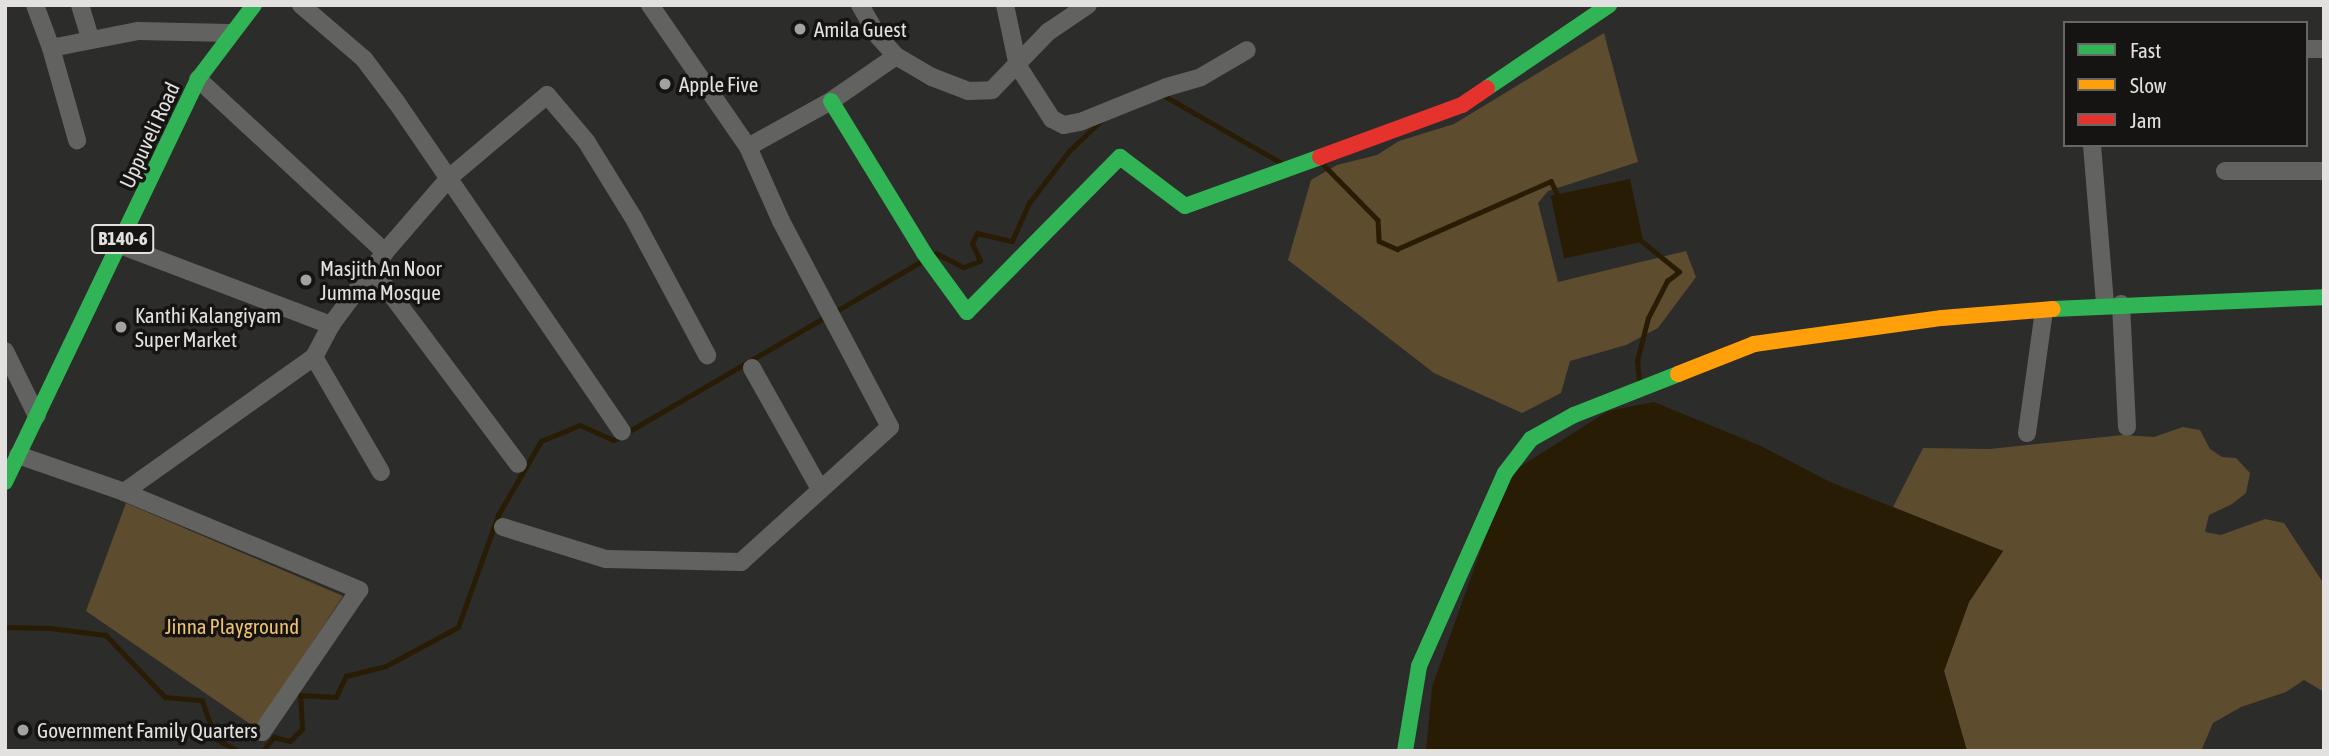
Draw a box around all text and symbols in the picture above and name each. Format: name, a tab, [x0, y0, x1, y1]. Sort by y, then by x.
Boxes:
place label: Amila Guest	[814, 16, 907, 42]
marker: Amila Guest	[792, 21, 808, 37]
legend	[2063, 21, 2308, 147]
text: Fast	[2130, 38, 2161, 62]
place label: Apple Five	[679, 71, 758, 97]
text: Slow	[2130, 73, 2166, 97]
marker: Apple Five	[657, 76, 673, 92]
street label: Uppuveli Road	[114, 78, 184, 192]
text: Jam	[2130, 108, 2162, 132]
road number: B140-6	[90, 224, 156, 255]
place label: Masjith An Noor Jumma Mosque	[320, 255, 442, 305]
marker: Masjith An Noor Jumma Mosque	[298, 272, 314, 288]
place label: Kanthi Kalangiyam Super Market	[135, 302, 281, 352]
marker: Kanthi Kalangiyam Super Market	[113, 319, 129, 335]
park label: Jinna Playground	[165, 613, 299, 639]
place label: Government Family Quarters	[37, 717, 258, 743]
marker: Government Family Quarters	[15, 722, 31, 738]

